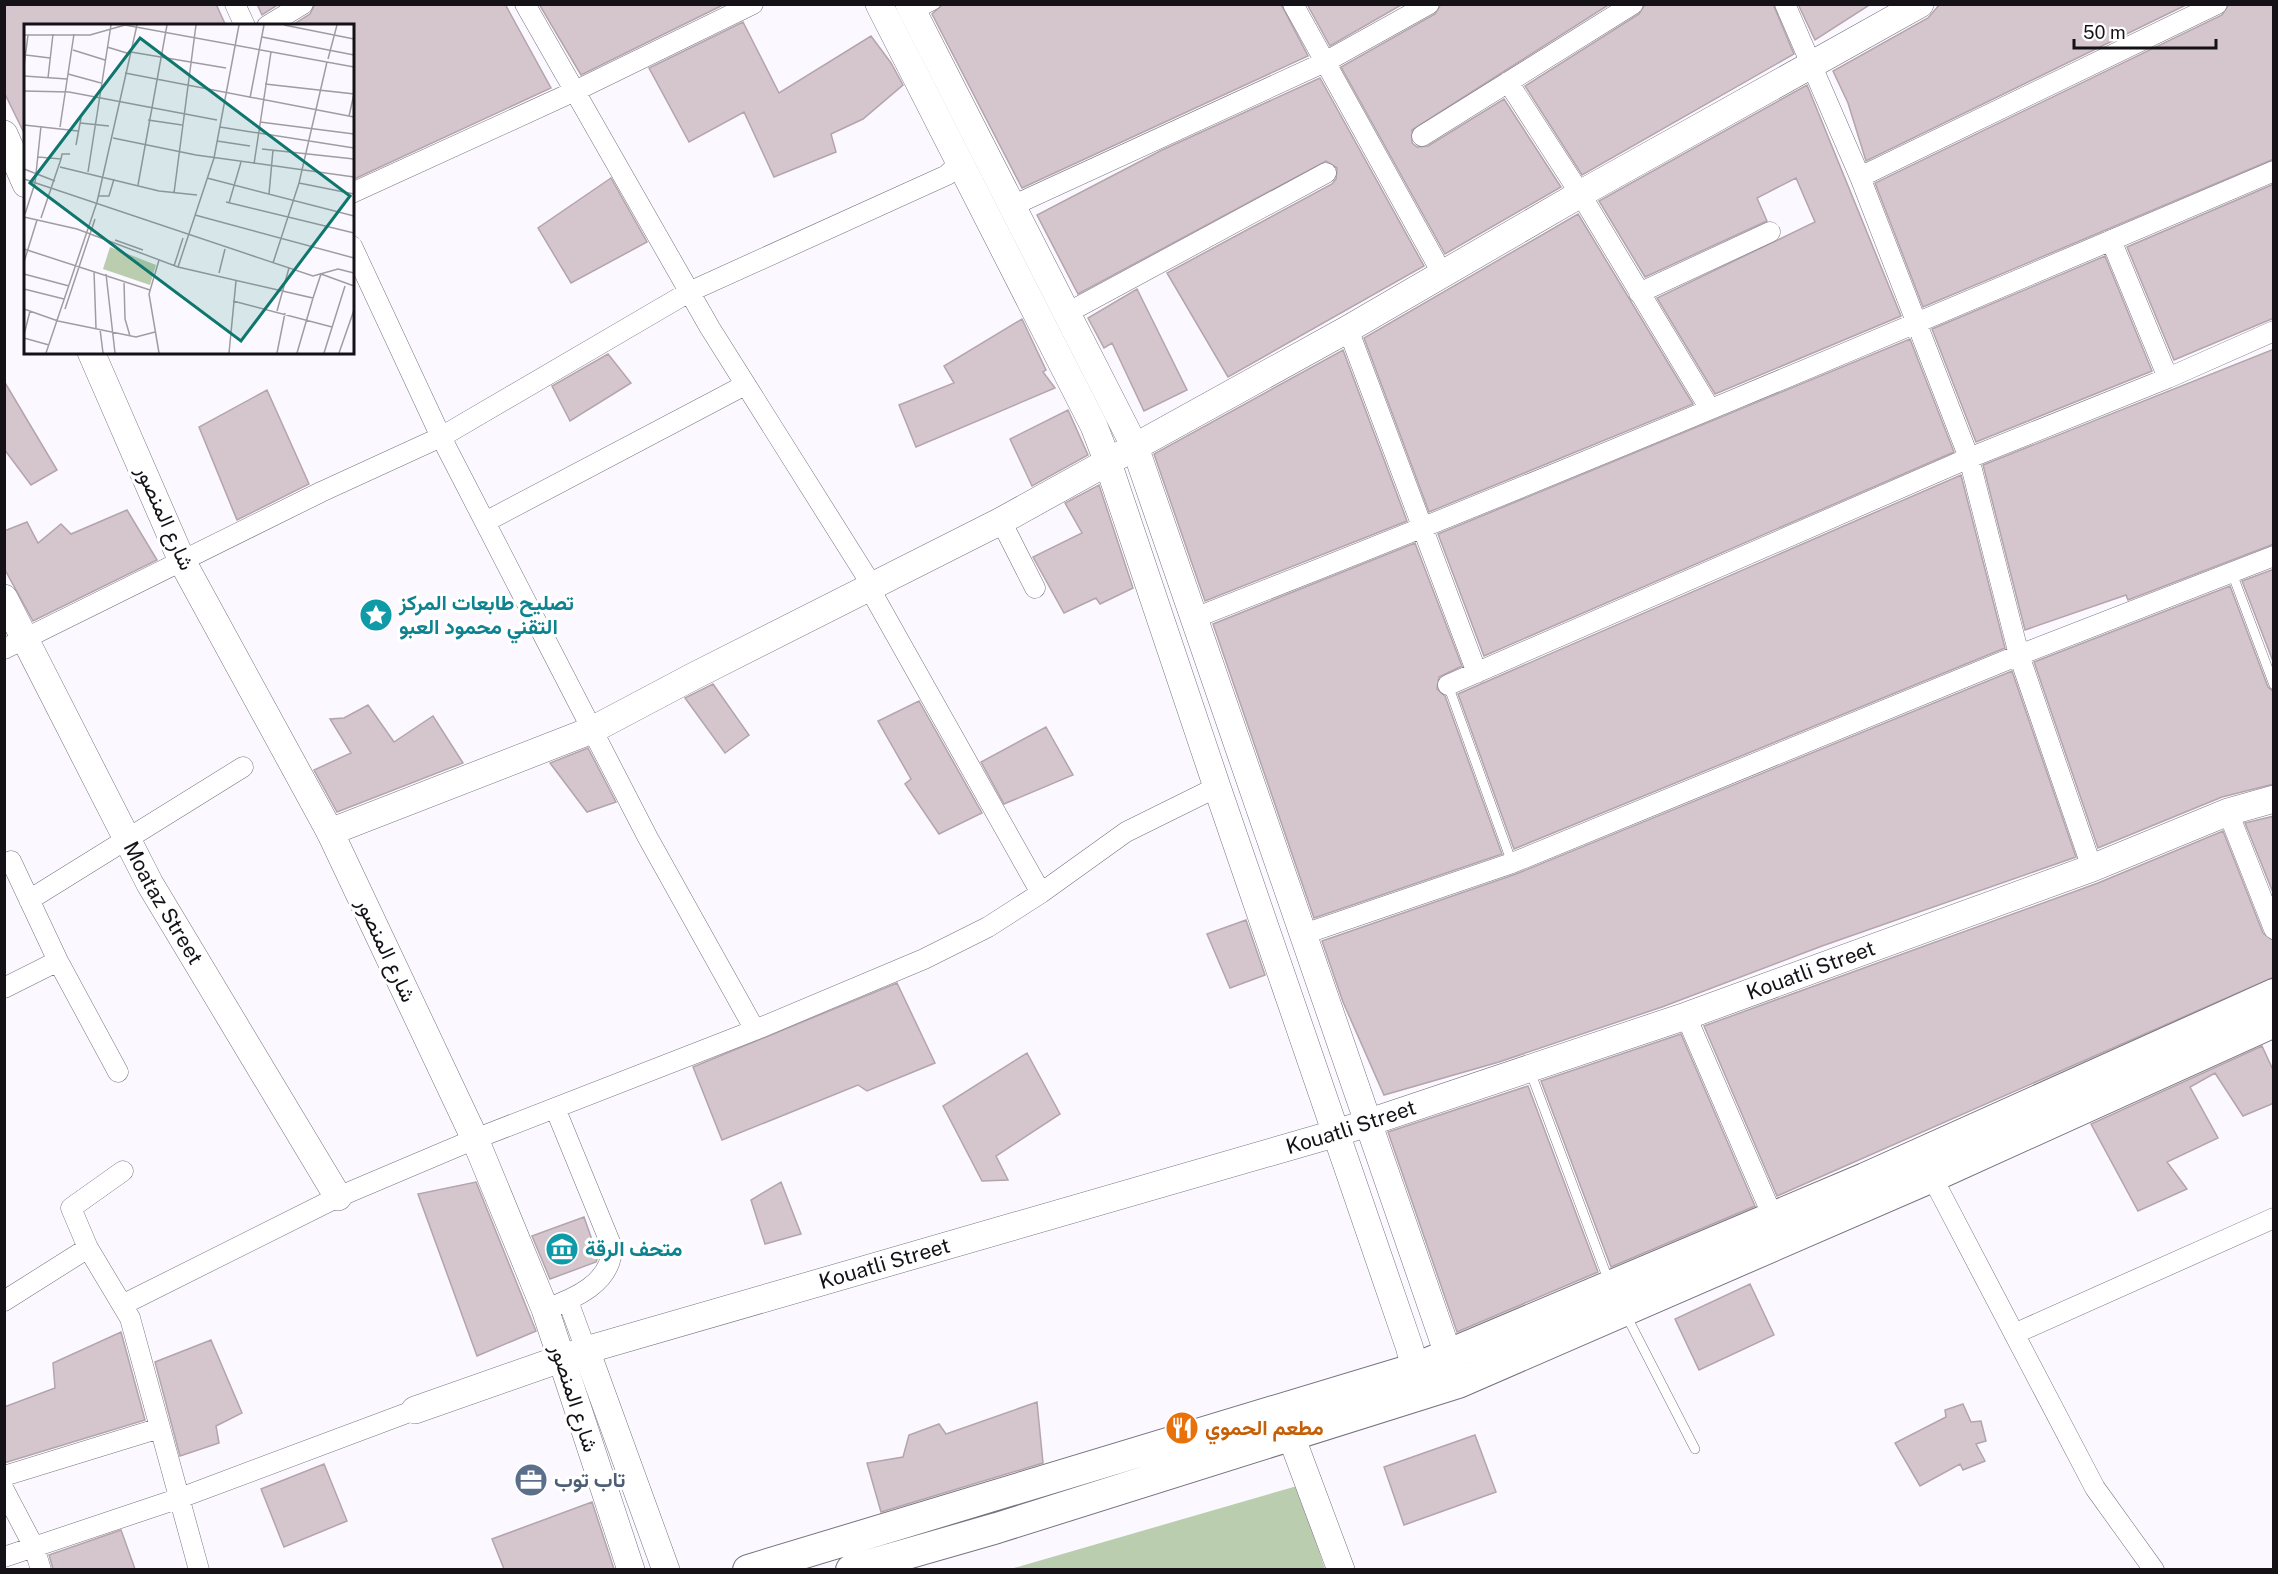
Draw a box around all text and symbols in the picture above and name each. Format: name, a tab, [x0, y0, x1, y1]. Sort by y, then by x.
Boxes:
scale bar	[2074, 12, 2216, 50]
text: 50 m	[2083, 22, 2126, 43]
inset map	[24, 24, 354, 354]
street label: شارع المنصور	[129, 461, 200, 575]
place label: تصليح طابعات المركز التقني محمود العبو	[398, 590, 574, 644]
place icon: تصليح طابعات المركز التقني محمود العبو	[358, 597, 394, 633]
street label: Moataz Street	[118, 837, 208, 969]
street label: شارع المنصور	[349, 893, 421, 1007]
street label: Kouatli Street	[1743, 935, 1878, 1005]
street label: Kouatli Street	[1283, 1094, 1419, 1159]
museum icon: متحف الرقة	[544, 1231, 580, 1267]
street label: Kouatli Street	[816, 1232, 953, 1294]
place label: متحف الرقة	[585, 1236, 682, 1262]
street label: شارع المنصور	[543, 1340, 604, 1456]
restaurant icon: مطعم الحموي	[1164, 1410, 1200, 1446]
place label: مطعم الحموي	[1205, 1415, 1324, 1445]
office icon: تاب توب	[513, 1462, 549, 1498]
place label: تاب توب	[554, 1467, 625, 1493]

